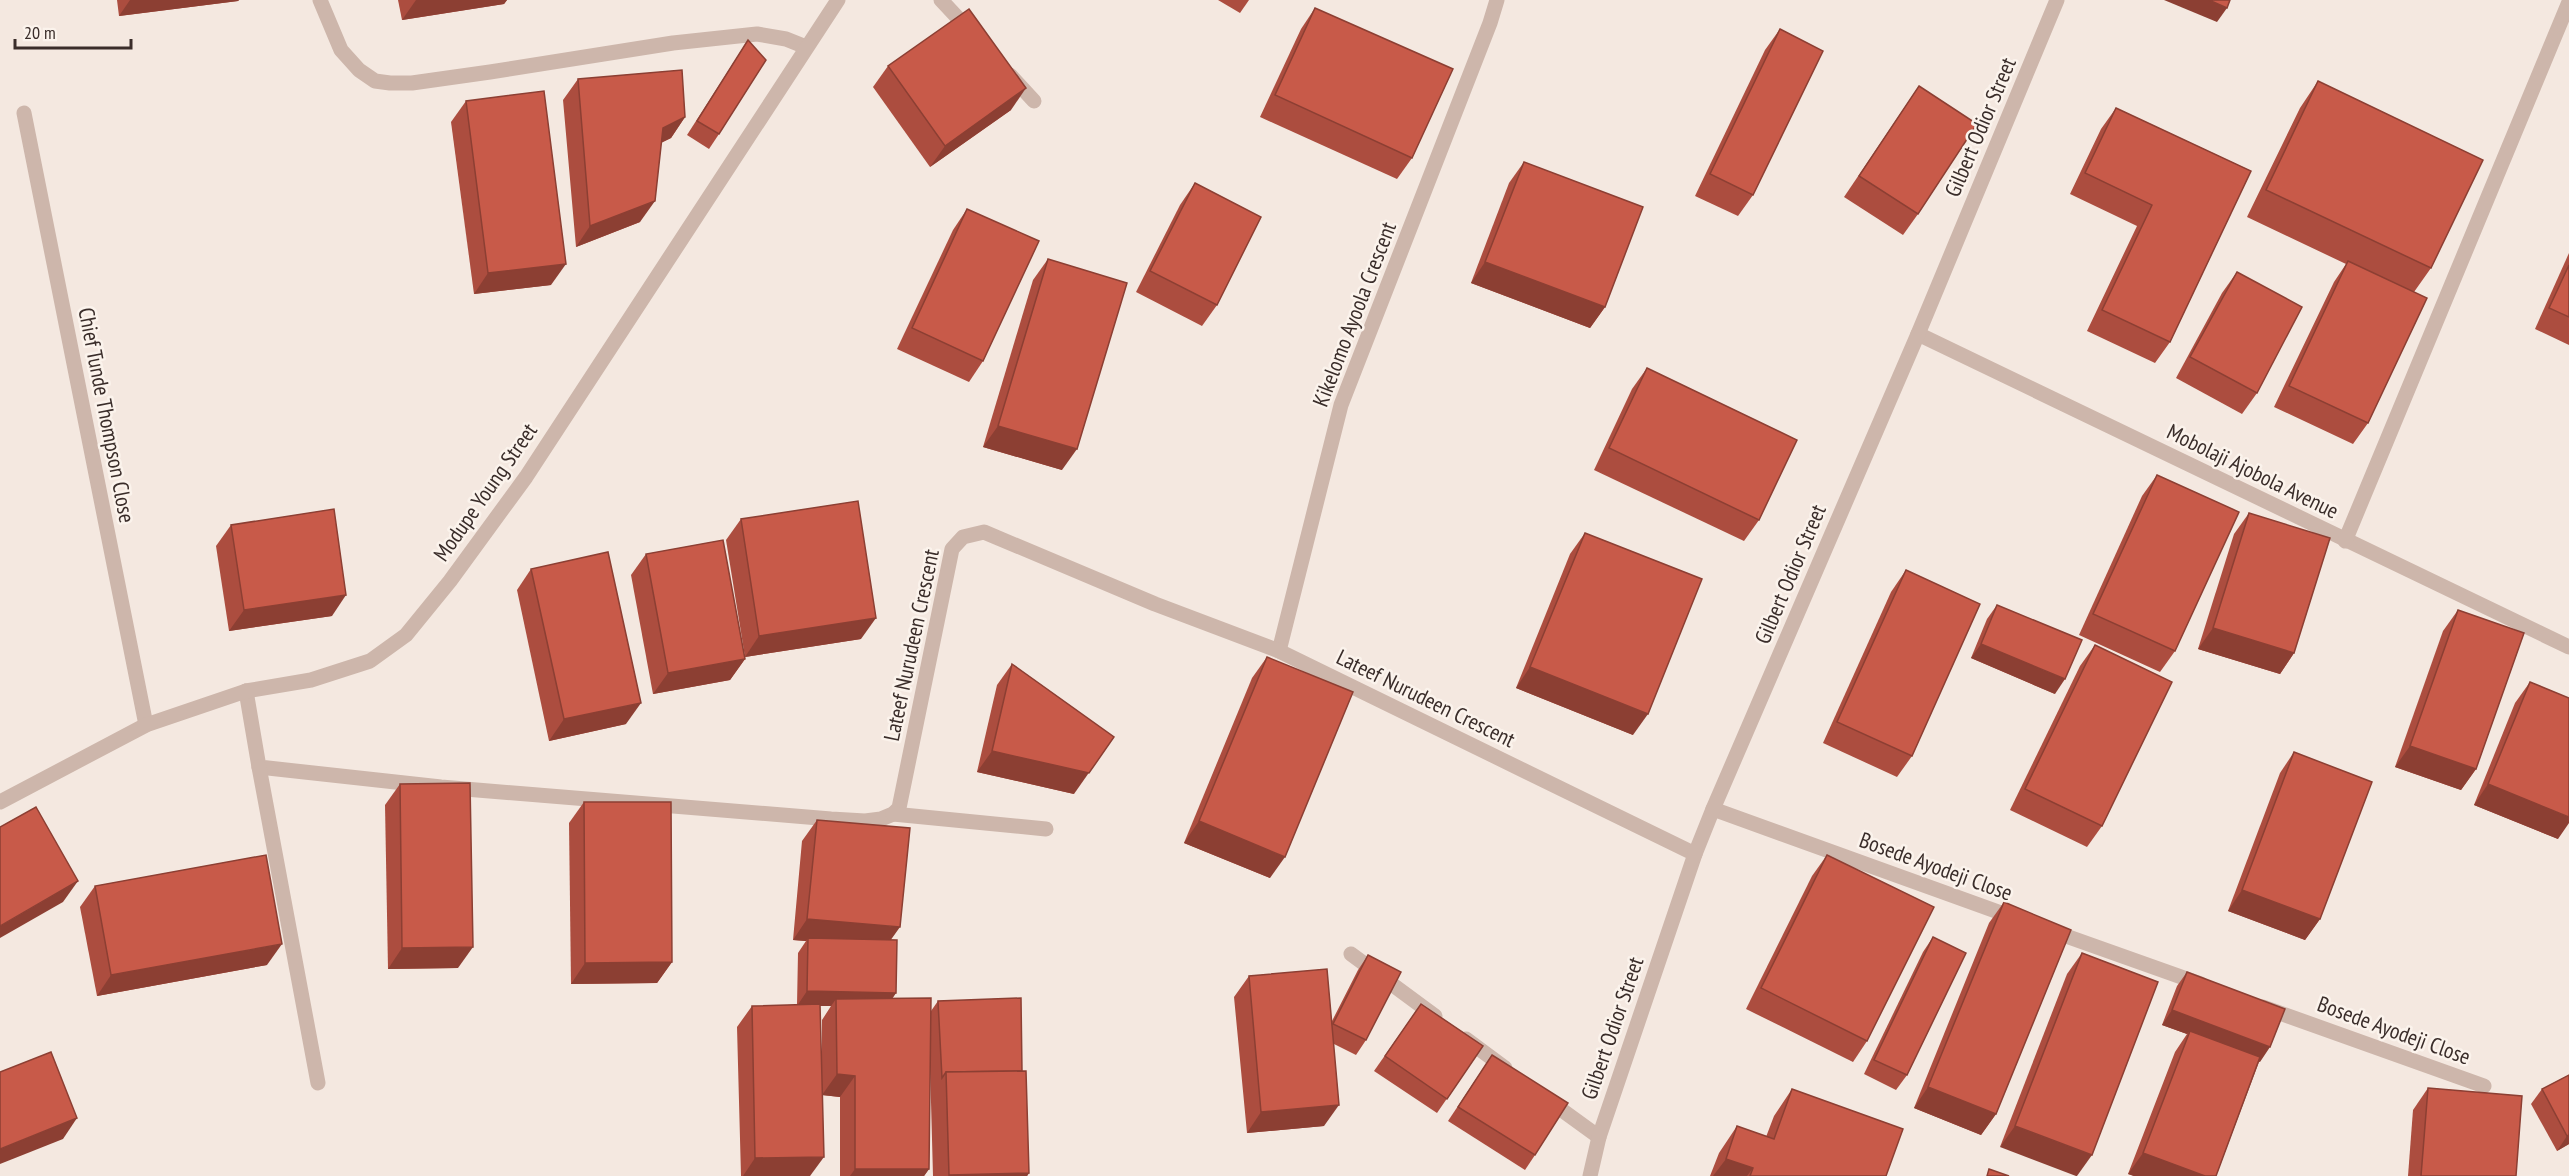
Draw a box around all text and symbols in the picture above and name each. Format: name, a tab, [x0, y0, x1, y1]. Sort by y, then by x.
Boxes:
scale bar	[15, 12, 130, 50]
text: 20 m	[24, 21, 56, 44]
street label: Gilbert Odior Street	[1938, 53, 2022, 201]
street label: Kikelomo Ayoola Crescent	[1306, 218, 1402, 410]
street label: Chief Tunde Thompson Close	[72, 305, 142, 525]
street label: Mobolaji Ajobola Avenue	[2163, 417, 2343, 525]
street label: Modupe Young Street	[427, 418, 543, 566]
street label: Gilbert Odior Street	[1748, 500, 1832, 648]
street label: Lateef Nurudeen Crescent	[877, 547, 945, 743]
street label: Lateef Nurudeen Crescent	[1332, 643, 1520, 753]
street label: Bosede Ayodeji Close	[1856, 825, 2016, 907]
street label: Gilbert Odior Street	[1575, 953, 1649, 1103]
street label: Bosede Ayodeji Close	[2314, 989, 2474, 1071]

